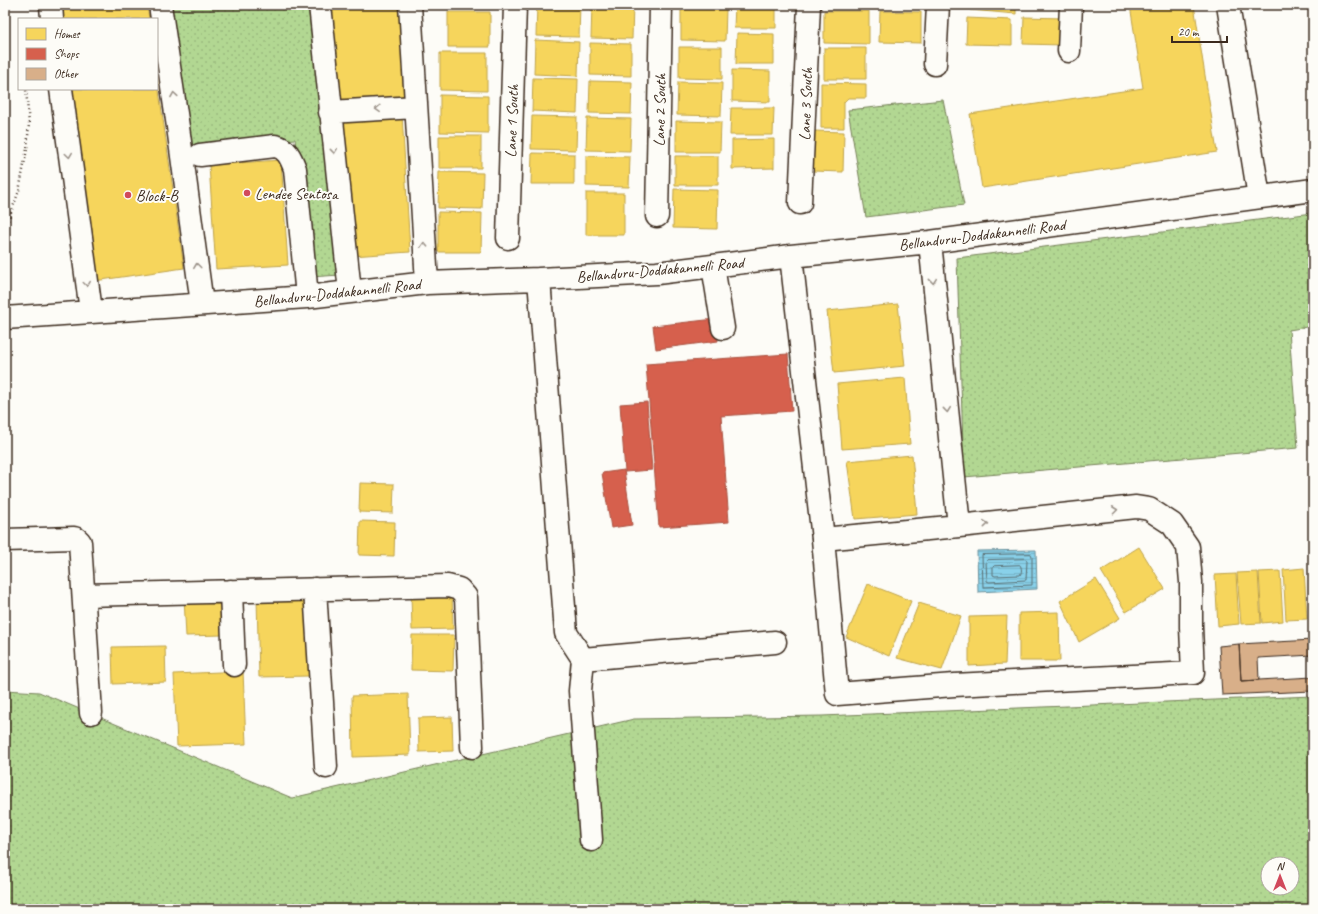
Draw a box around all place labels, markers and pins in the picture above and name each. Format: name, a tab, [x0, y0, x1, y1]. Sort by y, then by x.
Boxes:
place label: Lendee Sentosa	[255, 184, 339, 204]
place label: Block-B	[136, 186, 180, 206]
marker: Lendee Sentosa	[242, 188, 252, 198]
marker: Block-B	[123, 190, 133, 200]

